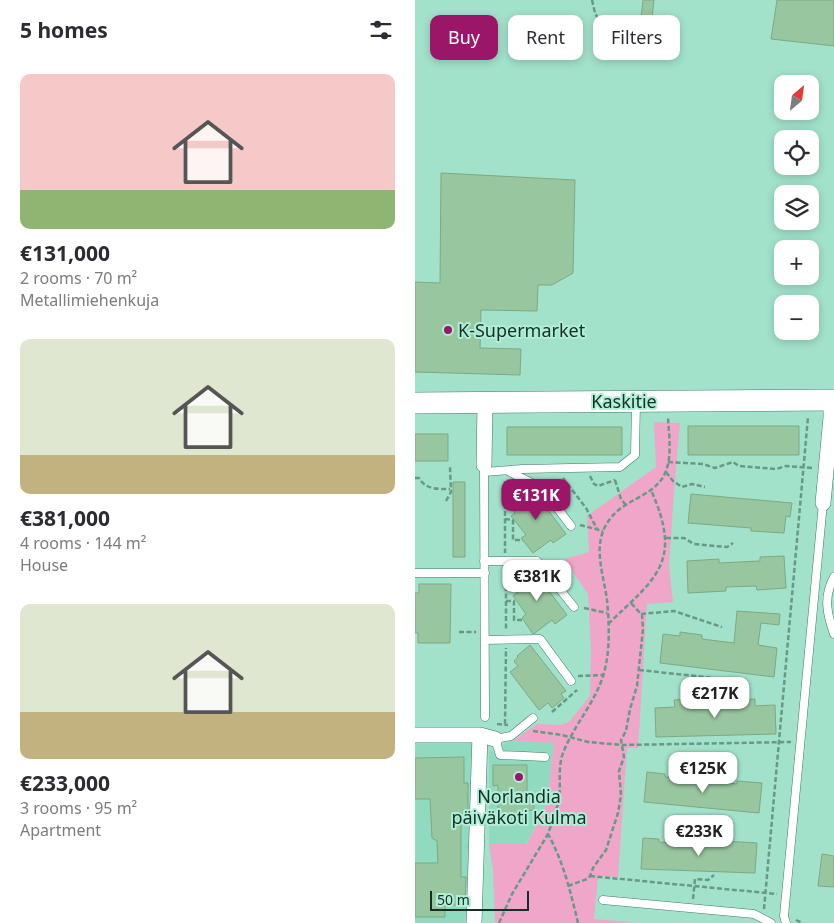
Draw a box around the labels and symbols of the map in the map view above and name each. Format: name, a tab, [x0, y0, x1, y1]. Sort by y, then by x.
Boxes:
north arrow	[774, 75, 819, 120]
place label: K-Supermarket	[458, 318, 586, 342]
marker: K-Supermarket	[442, 324, 454, 336]
street label: Kaskitie	[591, 389, 657, 413]
pin: €131K	[501, 478, 571, 521]
pin: €381K	[502, 560, 572, 602]
pin: €217K	[680, 676, 750, 719]
pin: €125K	[668, 752, 738, 794]
marker: Norlandia päiväkoti Kulma	[513, 771, 525, 783]
place label: Norlandia päiväkoti Kulma	[451, 784, 587, 829]
pin: €233K	[664, 814, 734, 857]
scale bar	[430, 888, 529, 911]

